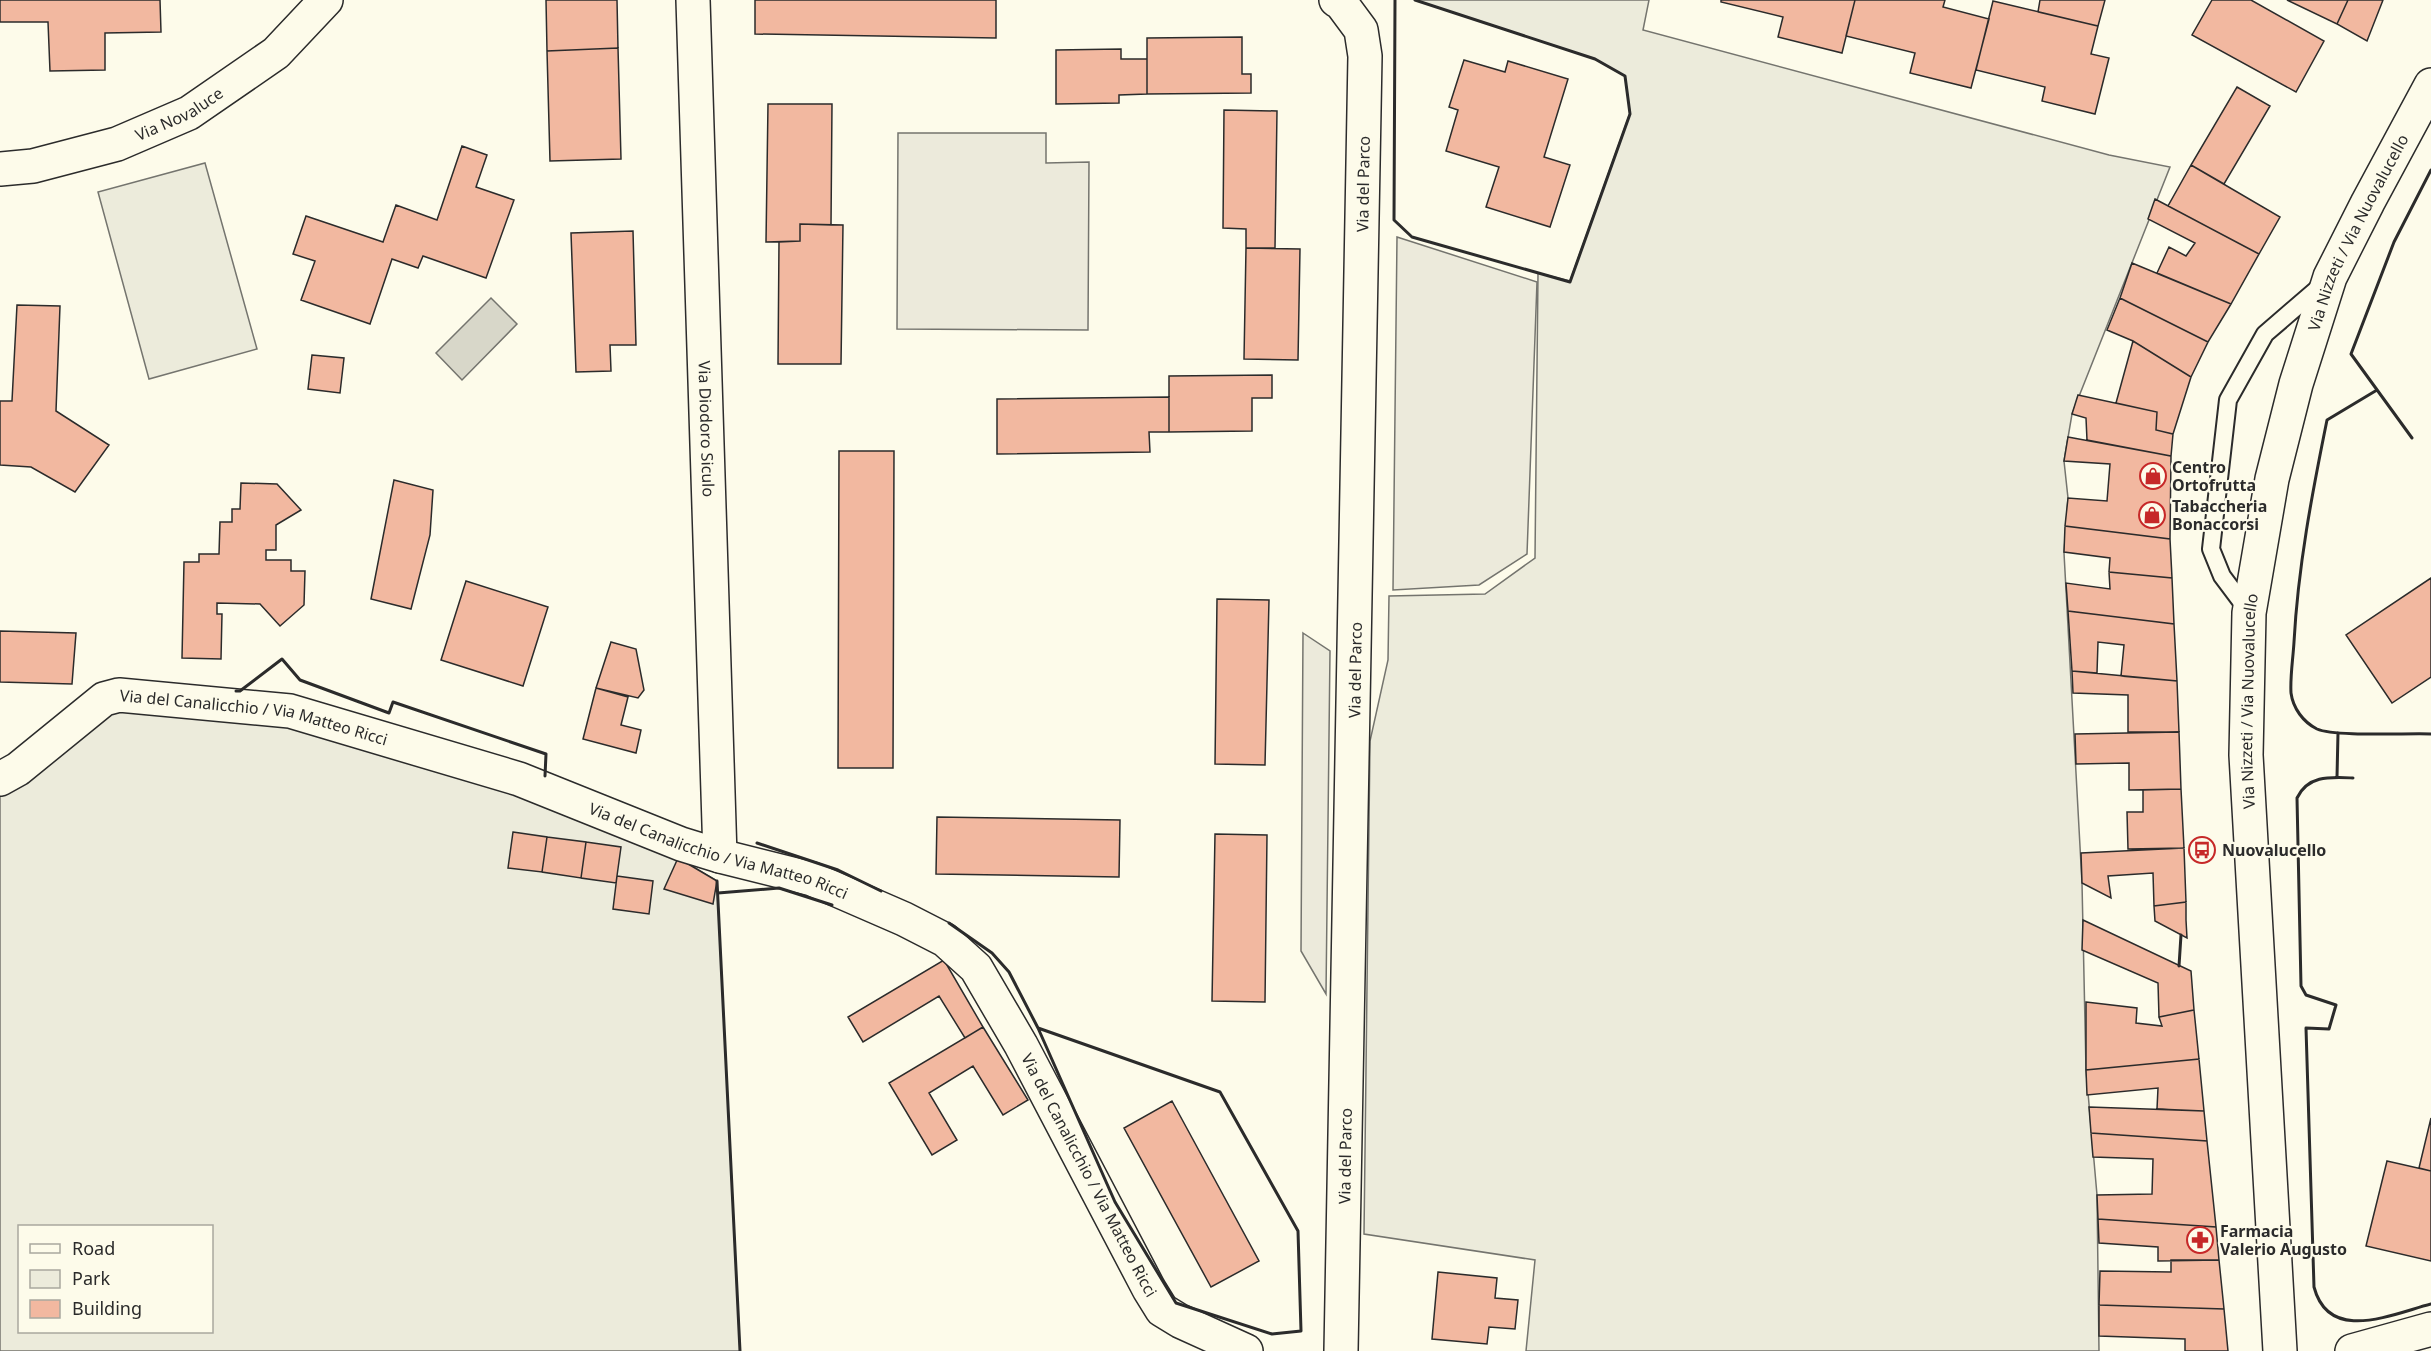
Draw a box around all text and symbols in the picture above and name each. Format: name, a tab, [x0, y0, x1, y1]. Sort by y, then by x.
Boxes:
street label: Via Novaluce	[132, 82, 227, 146]
street label: Via Nizzeti / Via Nuovalucello	[2303, 130, 2414, 334]
street label: Via del Parco	[1351, 136, 1375, 232]
street label: Via Diodoro Siculo	[693, 360, 720, 497]
place label: Centro Ortofrutta	[2172, 456, 2256, 496]
shop icon: Centro Ortofrutta	[2138, 461, 2168, 491]
place label: Tabaccheria Bonaccorsi	[2172, 495, 2267, 535]
shop icon: Tabaccheria Bonaccorsi	[2137, 500, 2167, 530]
street label: Via Nizzeti / Via Nuovalucello	[2235, 592, 2263, 809]
street label: Via del Parco	[1343, 622, 1367, 718]
street label: Via del Canalicchio / Via Matteo Ricci	[119, 684, 390, 750]
street label: Via del Canalicchio / Via Matteo Ricci	[586, 797, 851, 904]
bus stop icon: Nuovalucello	[2187, 835, 2217, 865]
place label: Nuovalucello	[2222, 839, 2326, 861]
street label: Via del Canalicchio / Via Matteo Ricci	[1016, 1049, 1162, 1301]
street label: Via del Parco	[1333, 1108, 1357, 1204]
place label: Farmacia Valerio Augusto	[2220, 1220, 2347, 1260]
legend	[18, 1225, 213, 1333]
pharmacy icon: Farmacia Valerio Augusto	[2185, 1225, 2215, 1255]
text: Road	[72, 1236, 115, 1260]
text: Park	[72, 1266, 110, 1290]
text: Building	[72, 1296, 142, 1320]

